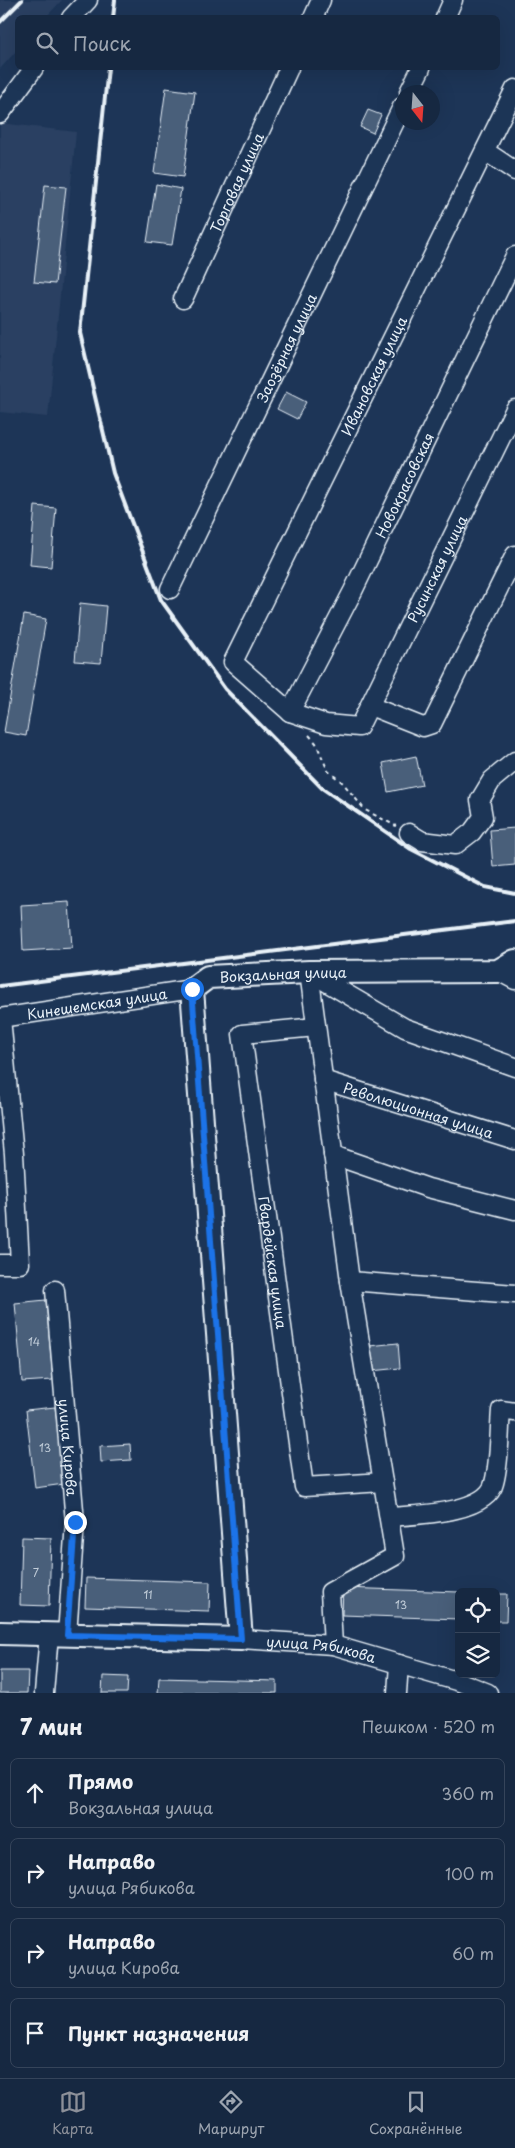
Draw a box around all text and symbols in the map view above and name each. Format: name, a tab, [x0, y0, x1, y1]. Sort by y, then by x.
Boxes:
search box	[15, 15, 500, 70]
icon: search	[33, 29, 61, 57]
text: Поиск	[73, 29, 131, 57]
north arrow	[395, 85, 440, 130]
street label: Торговая улица	[204, 129, 269, 236]
street label: Заозёрная улица	[251, 289, 321, 405]
street label: Ивановская улица	[336, 313, 412, 439]
street label: Новокрасовская	[370, 429, 439, 541]
street label: Русинская улица	[402, 511, 472, 626]
street label: Вокзальная улица	[219, 961, 347, 987]
route start	[181, 978, 204, 1001]
street label: Кинешемская улица	[25, 982, 169, 1024]
street label: Революционная улица	[341, 1077, 496, 1143]
street label: Гвардейская улица	[254, 1195, 293, 1330]
house number: 14	[28, 1333, 40, 1350]
street label: улица Кирова	[54, 1398, 83, 1497]
house number: 13	[39, 1439, 51, 1456]
route end	[64, 1511, 87, 1534]
house number: 7	[33, 1564, 39, 1581]
house number: 11	[143, 1586, 153, 1603]
map controls	[455, 1588, 500, 1678]
button: locate	[455, 1588, 500, 1633]
house number: 13	[395, 1596, 407, 1613]
street label: улица Рябикова	[266, 1630, 379, 1668]
button: layers	[455, 1633, 500, 1678]
text: 7 мин	[20, 1710, 83, 1742]
text: Пешком · 520 m	[362, 1714, 495, 1738]
text: Прямо	[68, 1767, 133, 1795]
icon: ahead	[21, 1779, 49, 1807]
text: 360 m	[442, 1781, 494, 1805]
text: Вокзальная улица	[68, 1795, 213, 1819]
text: Направо	[68, 1847, 155, 1875]
icon: right	[21, 1859, 49, 1887]
text: 100 m	[445, 1861, 494, 1885]
text: улица Рябикова	[68, 1875, 195, 1899]
text: Направо	[68, 1927, 155, 1955]
icon: right	[21, 1939, 49, 1967]
text: 60 m	[452, 1941, 494, 1965]
text: улица Кирова	[68, 1955, 179, 1979]
icon: arrive	[21, 2019, 49, 2047]
text: Пункт назначения	[68, 2019, 249, 2047]
tab: Карта	[52, 2088, 93, 2139]
tab: Маршрут	[198, 2088, 264, 2139]
tab: Сохранённые	[369, 2088, 463, 2139]

